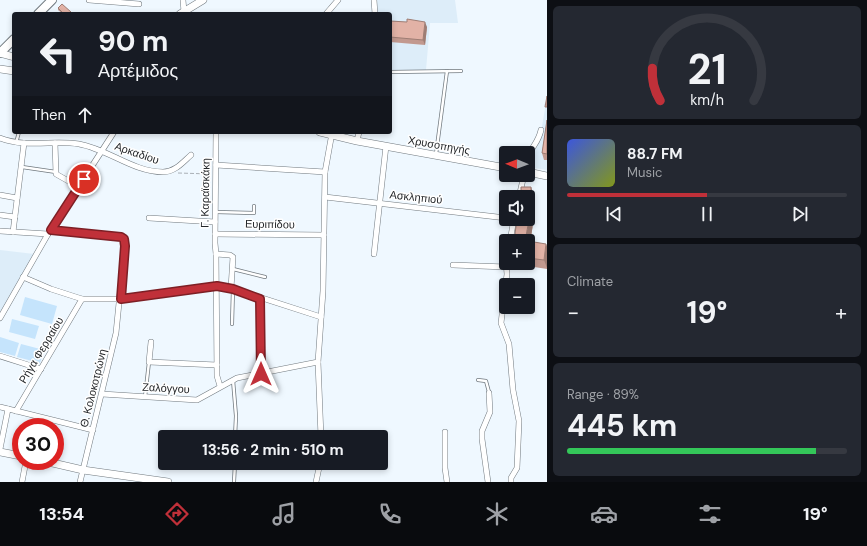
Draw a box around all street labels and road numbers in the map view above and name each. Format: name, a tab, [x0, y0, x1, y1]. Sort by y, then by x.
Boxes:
street label: Χρυσοπηγής	[407, 133, 471, 157]
street label: Αρκαδίου	[113, 139, 161, 167]
street label: Γ. Καραϊσκάκη	[197, 158, 213, 228]
street label: Ασκληπιού	[389, 187, 443, 207]
street label: Ευριπίδου	[245, 217, 295, 231]
street label: Ρήγα Φερραίου	[16, 314, 66, 386]
street label: Θ. Κολοκοτρώνη	[76, 347, 110, 429]
street label: Ζαλόγγου	[142, 380, 190, 396]

